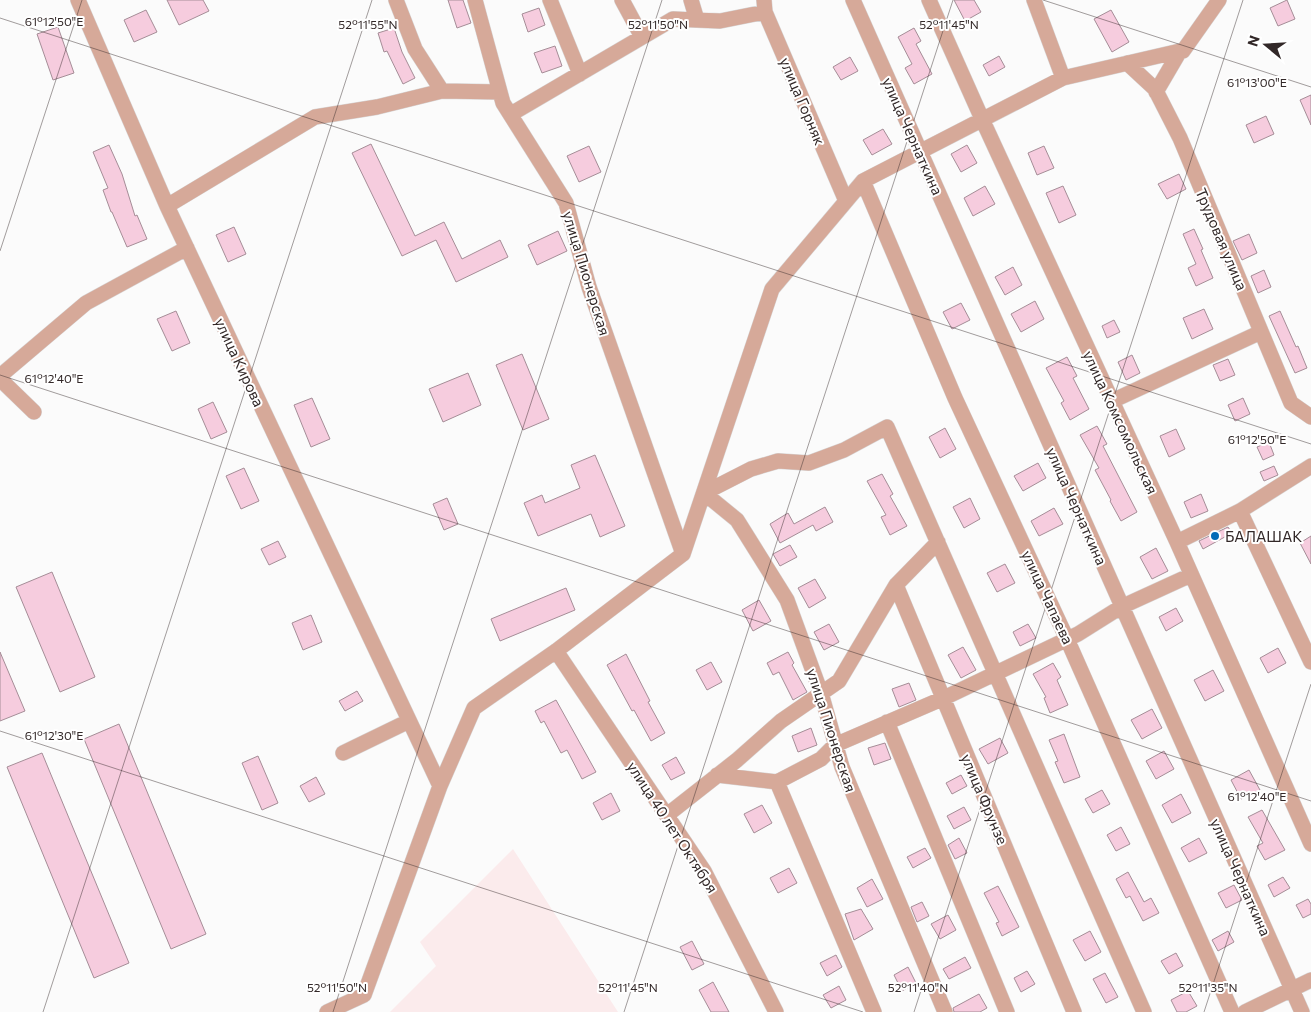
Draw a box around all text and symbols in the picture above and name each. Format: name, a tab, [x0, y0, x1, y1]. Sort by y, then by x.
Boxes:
text: 61°12'50"E	[25, 14, 83, 28]
text: 52°11'55"N	[338, 17, 398, 31]
text: 52°11'50"N	[628, 17, 688, 31]
text: 52°11'45"N	[919, 17, 979, 31]
north arrow	[1241, 20, 1291, 70]
text: N	[1243, 33, 1263, 48]
street label: улица Горняк	[776, 54, 830, 148]
street label: улица Чернаткина	[879, 74, 947, 198]
text: 61°13'00"E	[1227, 75, 1287, 89]
street label: Трудовая улица	[1192, 185, 1252, 293]
street label: улица Пионерская	[560, 209, 614, 337]
street label: улица Кирова	[212, 315, 268, 409]
street label: улица Комсомольская	[1080, 347, 1162, 497]
text: 61°12'40"E	[25, 371, 83, 385]
text: 61°12'50"E	[1228, 432, 1286, 446]
street label: улица Чернаткина	[1043, 444, 1111, 568]
place label: БАЛАШАК	[1225, 527, 1302, 545]
marker: БАЛАШАК	[1209, 530, 1221, 542]
street label: улица Чапаева	[1018, 547, 1078, 647]
street label: улица Пионерская	[804, 666, 860, 794]
text: 61°12'30"E	[25, 728, 83, 742]
street label: улица Фрунзе	[958, 751, 1012, 847]
street label: улица 40 лет Октября	[624, 758, 722, 896]
text: 61°12'40"E	[1228, 789, 1286, 803]
street label: улица Чернаткина	[1207, 815, 1275, 939]
text: 52°11'50"N	[307, 980, 367, 994]
text: 52°11'45"N	[598, 980, 658, 994]
text: 52°11'40"N	[888, 980, 948, 994]
text: 52°11'35"N	[1178, 980, 1238, 994]

